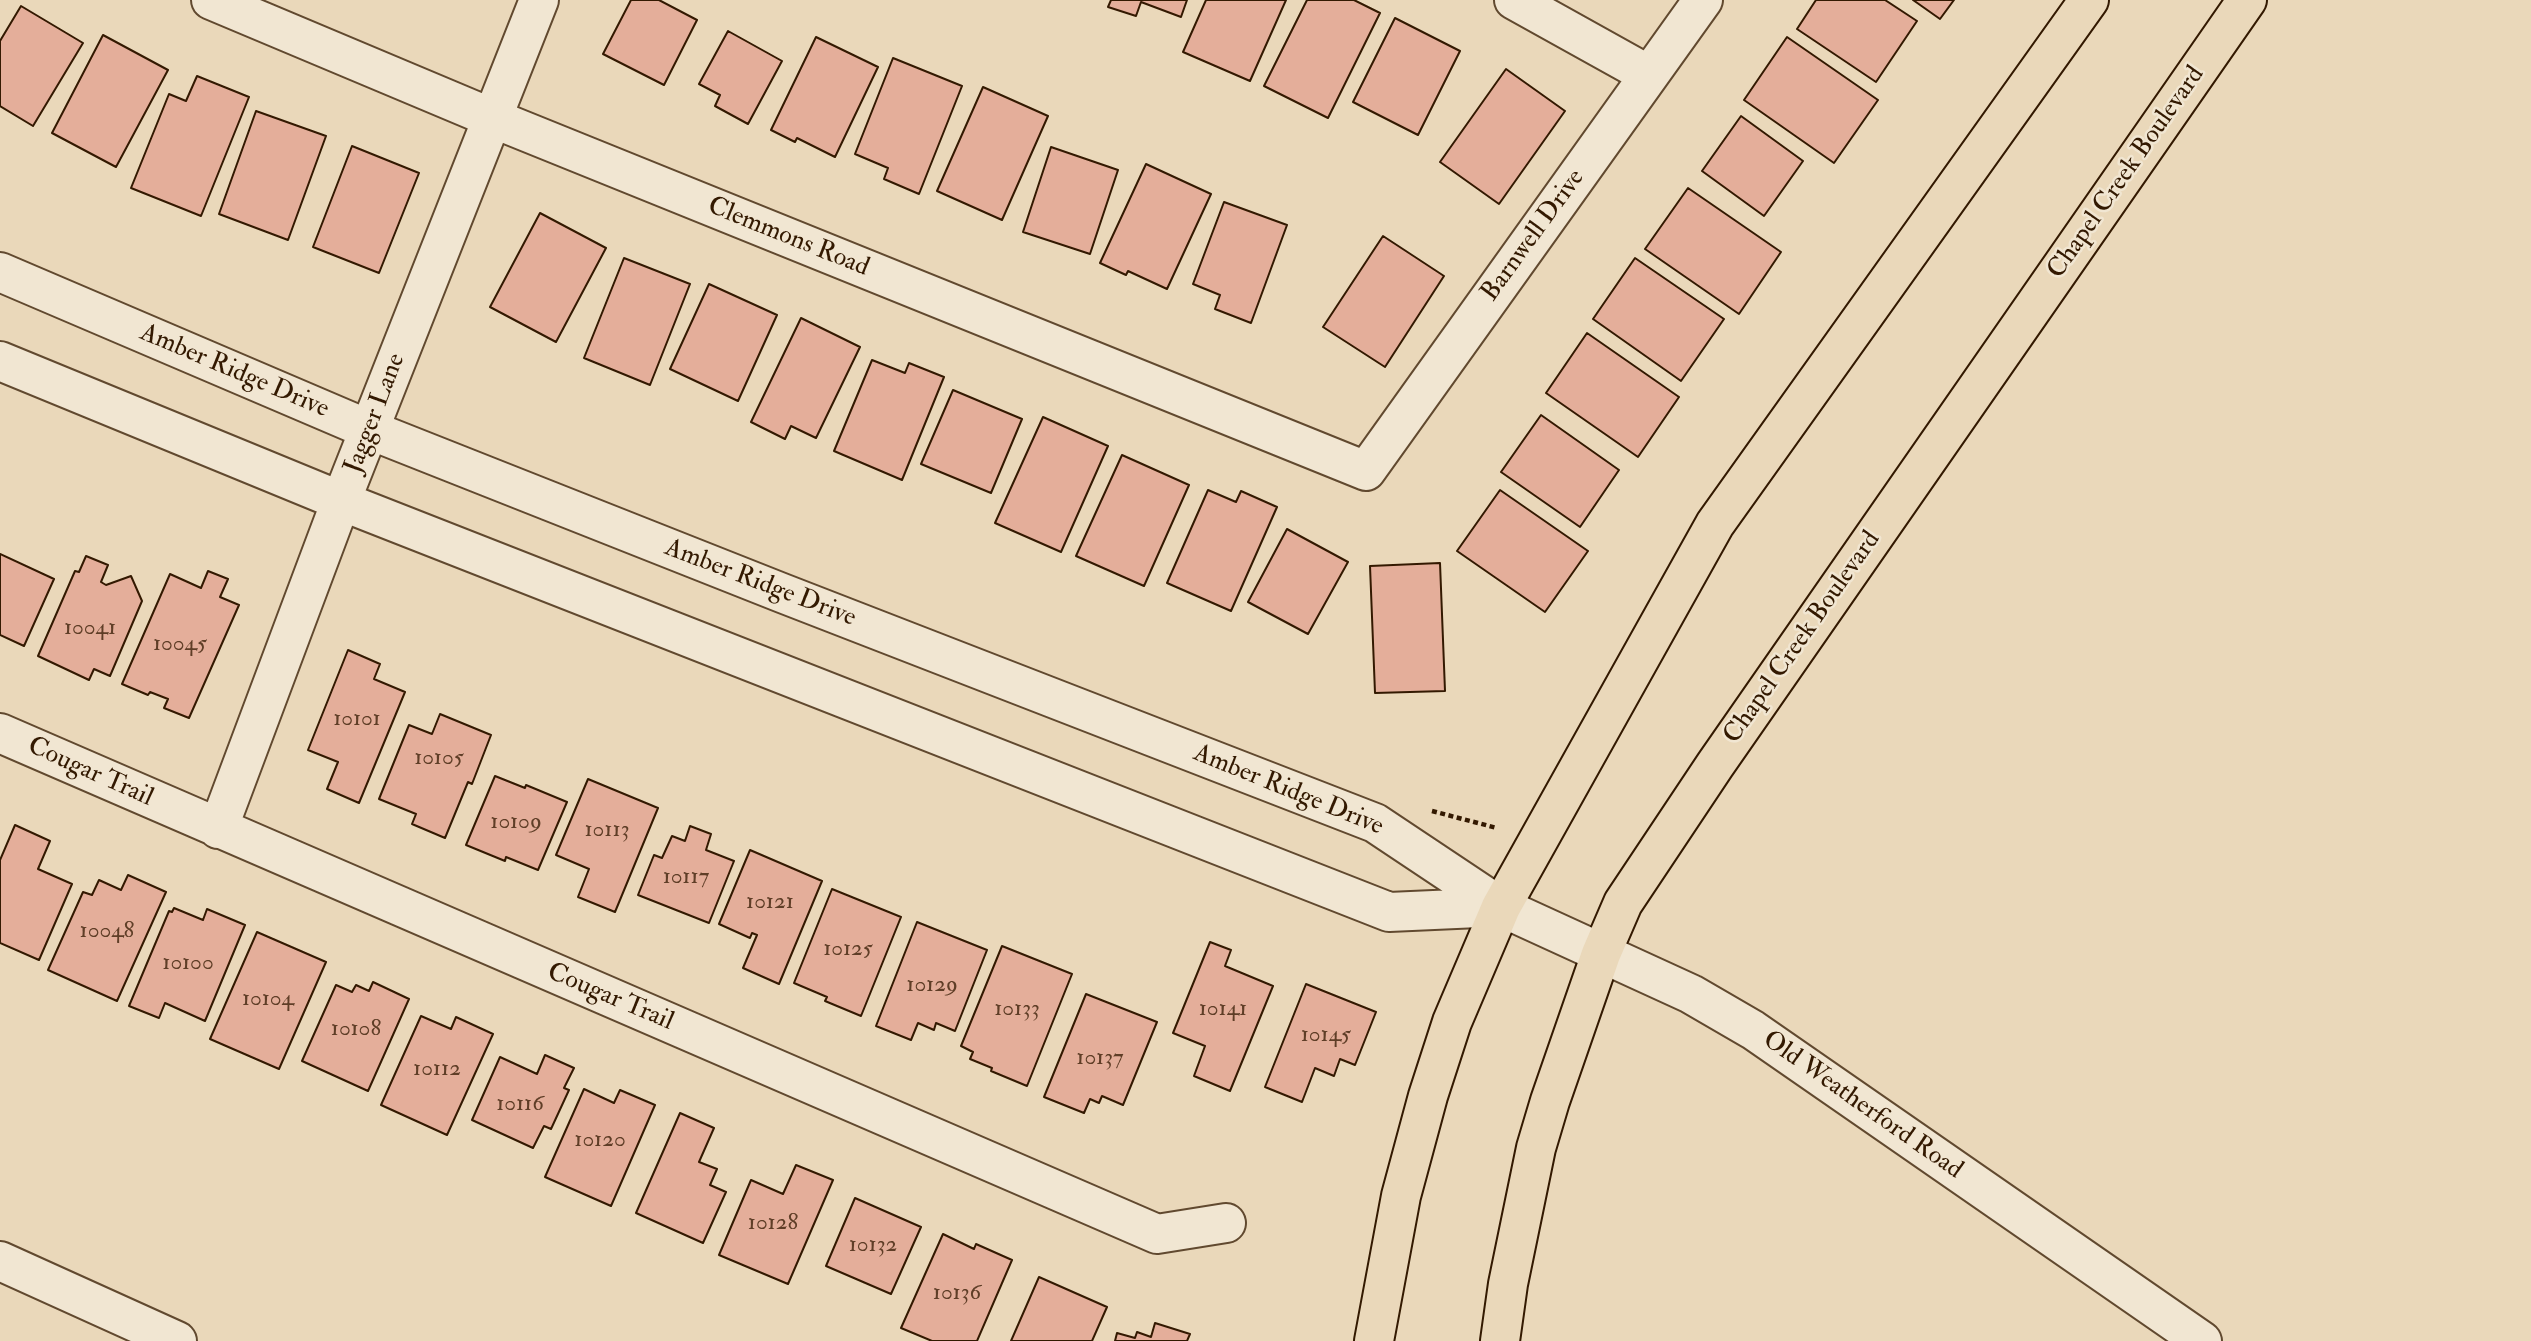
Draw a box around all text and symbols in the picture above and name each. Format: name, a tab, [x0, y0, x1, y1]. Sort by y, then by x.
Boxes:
street label: Chapel Creek Boulevard	[2042, 61, 2212, 285]
street label: Barnwell Drive	[1476, 164, 1592, 308]
street label: Clemmons Road	[703, 191, 873, 285]
street label: Amber Ridge Drive	[135, 318, 333, 426]
street label: Jagger Lane	[339, 350, 413, 478]
street label: Chapel Creek Boulevard	[1718, 526, 1888, 750]
street label: Amber Ridge Drive	[660, 533, 860, 635]
house number: 10041	[64, 615, 116, 643]
house number: 10045	[153, 631, 207, 659]
house number: 10101	[333, 706, 381, 734]
street label: Cougar Trail	[22, 731, 158, 815]
street label: Amber Ridge Drive	[1188, 739, 1388, 843]
house number: 10105	[414, 745, 464, 773]
house number: 10109	[490, 809, 542, 837]
house number: 10113	[585, 817, 629, 845]
house number: 10117	[663, 864, 709, 892]
house number: 10121	[746, 889, 794, 917]
house number: 10048	[80, 918, 134, 946]
house number: 10125	[823, 936, 873, 964]
house number: 10100	[162, 950, 214, 978]
street label: Cougar Trail	[542, 957, 678, 1039]
house number: 10129	[906, 972, 958, 1000]
house number: 10104	[242, 986, 294, 1014]
house number: 10133	[994, 996, 1040, 1024]
house number: 10141	[1199, 996, 1247, 1024]
house number: 10108	[331, 1016, 381, 1044]
house number: 10145	[1301, 1022, 1351, 1050]
street label: Old Weatherford Road	[1756, 1025, 1968, 1187]
house number: 10137	[1076, 1045, 1124, 1073]
house number: 10112	[413, 1056, 461, 1084]
house number: 10116	[496, 1091, 544, 1119]
house number: 10120	[574, 1127, 626, 1155]
house number: 10128	[748, 1210, 798, 1238]
house number: 10132	[849, 1232, 897, 1260]
house number: 10136	[933, 1280, 981, 1308]

